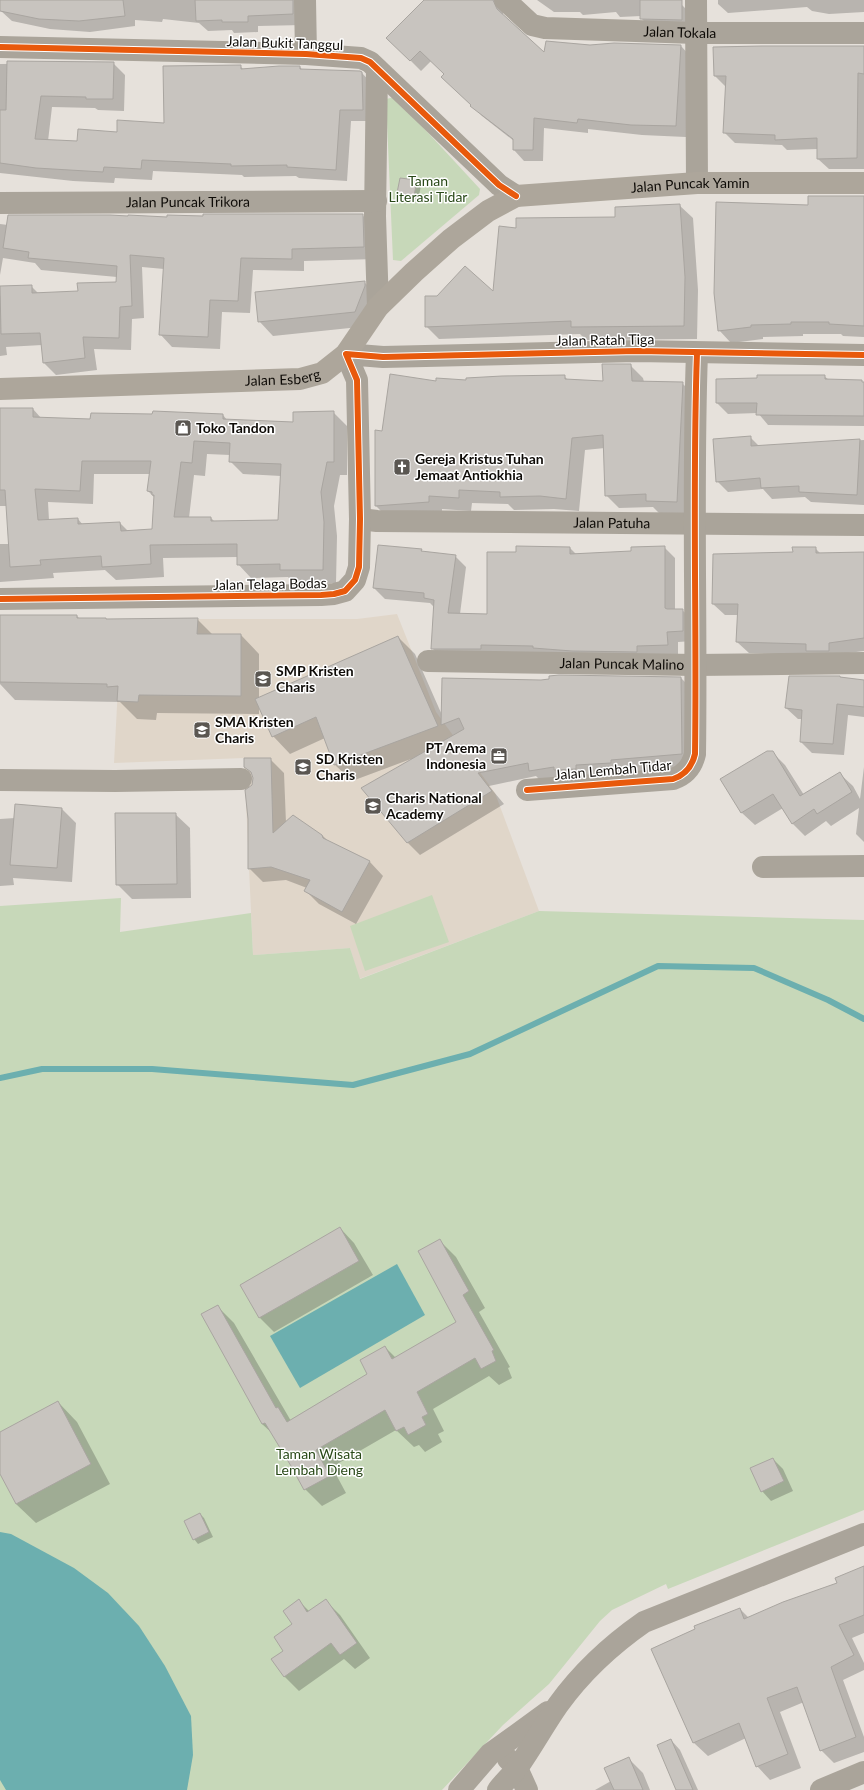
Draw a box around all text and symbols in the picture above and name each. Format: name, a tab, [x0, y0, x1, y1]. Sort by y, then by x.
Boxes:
street label: Jalan Tokala	[643, 22, 716, 41]
street label: Jalan Bukit Tanggul	[226, 32, 344, 53]
park label: Taman Literasi Tidar	[389, 172, 467, 205]
street label: Jalan Puncak Yamin	[630, 174, 750, 196]
street label: Jalan Puncak Trikora	[126, 193, 250, 210]
street label: Jalan Ratah Tiga	[556, 330, 654, 349]
street label: Jalan Esberg	[245, 365, 322, 389]
shop icon: Toko Tandon	[173, 418, 193, 438]
place label: Toko Tandon	[196, 419, 275, 436]
place label: Gereja Kristus Tuhan Jemaat Antiokhia	[415, 450, 544, 483]
church icon: Gereja Kristus Tuhan Jemaat Antiokhia	[392, 457, 412, 477]
street label: Jalan Patuha	[573, 514, 650, 531]
street label: Jalan Telaga Bodas	[213, 574, 327, 593]
street label: Jalan Puncak Malino	[559, 654, 685, 673]
place label: SMP Kristen Charis	[276, 662, 354, 695]
school or university icon: SMP Kristen Charis	[253, 669, 273, 689]
place label: SMA Kristen Charis	[215, 713, 294, 746]
school or university icon: SMA Kristen Charis	[192, 720, 212, 740]
place label: PT Arema Indonesia	[425, 739, 486, 772]
office icon: PT Arema Indonesia	[489, 746, 509, 766]
place label: SD Kristen Charis	[316, 750, 383, 783]
street label: Jalan Lembah Tidar	[554, 756, 672, 783]
school or university icon: SD Kristen Charis	[293, 757, 313, 777]
place label: Charis National Academy	[385, 789, 482, 822]
school or university icon: Charis National Academy	[363, 796, 383, 816]
park label: Taman Wisata Lembah Dieng	[275, 1445, 363, 1478]

